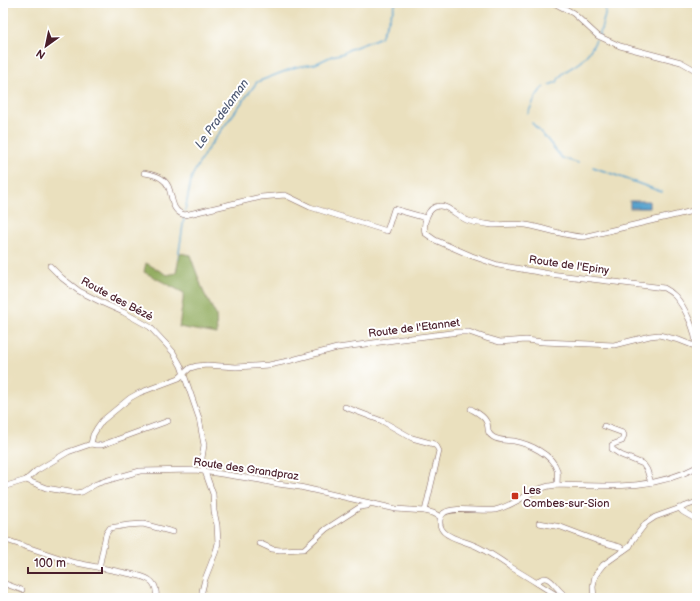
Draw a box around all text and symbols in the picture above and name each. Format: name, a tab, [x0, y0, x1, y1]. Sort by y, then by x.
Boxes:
north arrow	[26, 26, 66, 66]
text: N	[34, 46, 48, 62]
water label: Le Pradelaman	[192, 76, 252, 152]
street label: Route de l'Epiny	[528, 253, 610, 277]
street label: Route des Bézé	[79, 275, 156, 324]
street label: Route de l'Etannet	[367, 316, 461, 340]
street label: Route des Grandpraz	[193, 455, 300, 483]
place label: Les Combes-sur-Sion	[523, 484, 609, 510]
marker: Les Combes-sur-Sion	[510, 491, 520, 501]
scale bar	[28, 549, 102, 575]
text: 100 m	[34, 556, 66, 571]

